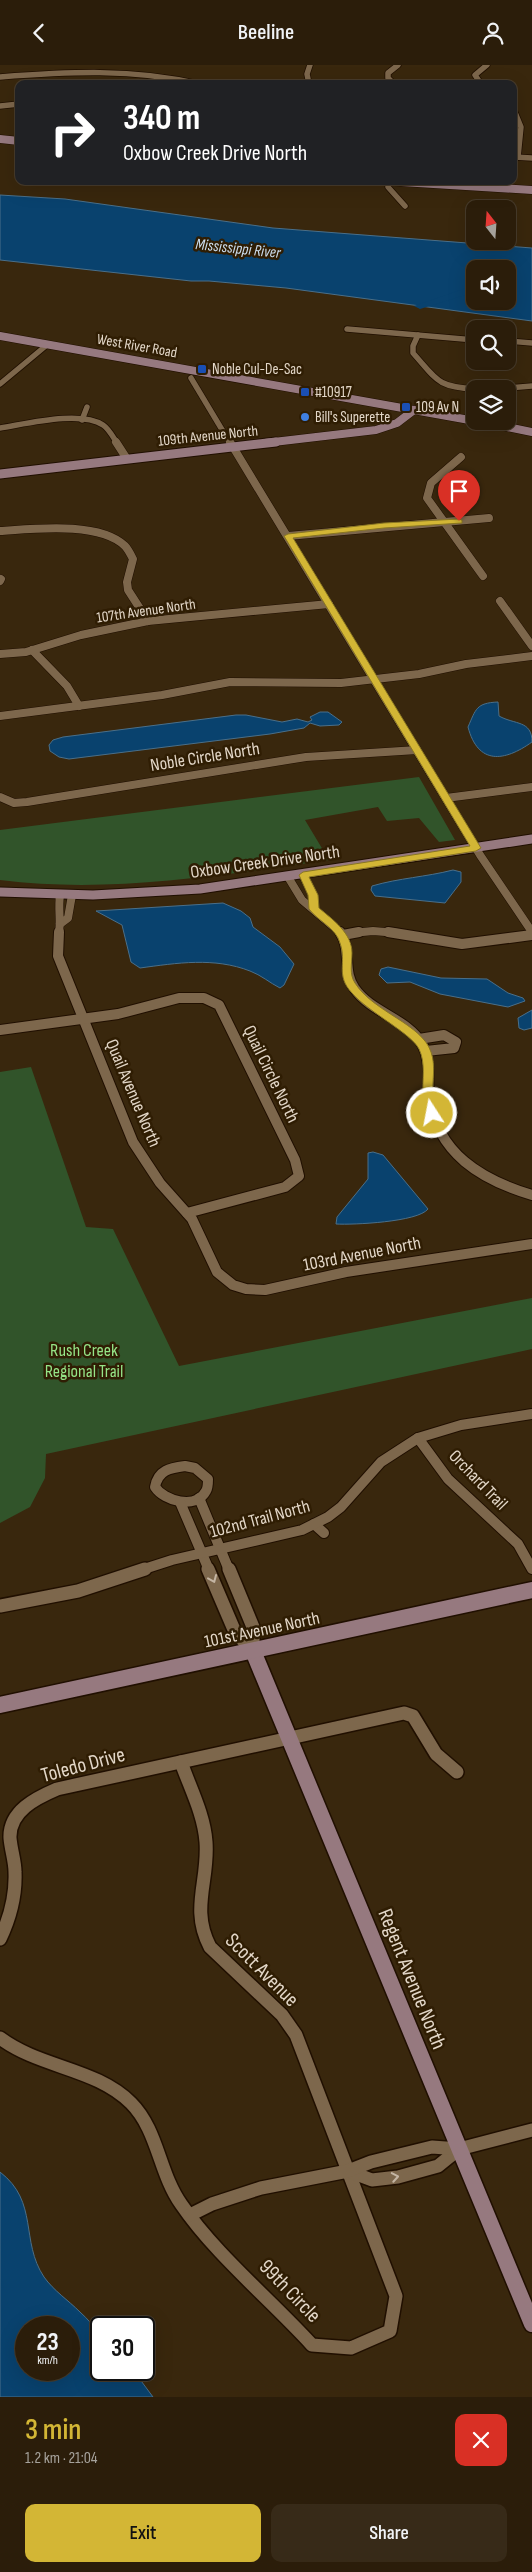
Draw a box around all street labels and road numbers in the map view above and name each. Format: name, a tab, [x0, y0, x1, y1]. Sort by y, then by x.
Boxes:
street label: West River Road	[95, 330, 179, 362]
street label: 109th Avenue North	[157, 421, 259, 451]
street label: 107th Avenue North	[95, 595, 197, 627]
street label: Noble Circle North	[149, 738, 261, 776]
street label: Oxbow Creek Drive North	[189, 841, 341, 883]
street label: Quail Circle North	[238, 1022, 304, 1126]
street label: Quail Avenue North	[101, 1036, 165, 1150]
street label: 103rd Avenue North	[301, 1232, 423, 1276]
street label: Orchard Trail	[444, 1446, 512, 1514]
street label: 102nd Trail North	[208, 1496, 312, 1542]
street label: 101st Avenue North	[202, 1608, 322, 1652]
street label: Toledo Drive	[38, 1742, 128, 1788]
street label: Regent Avenue North	[372, 1905, 452, 2053]
street label: Scott Avenue	[220, 1928, 304, 2012]
street label: 99th Circle	[254, 2254, 326, 2328]

